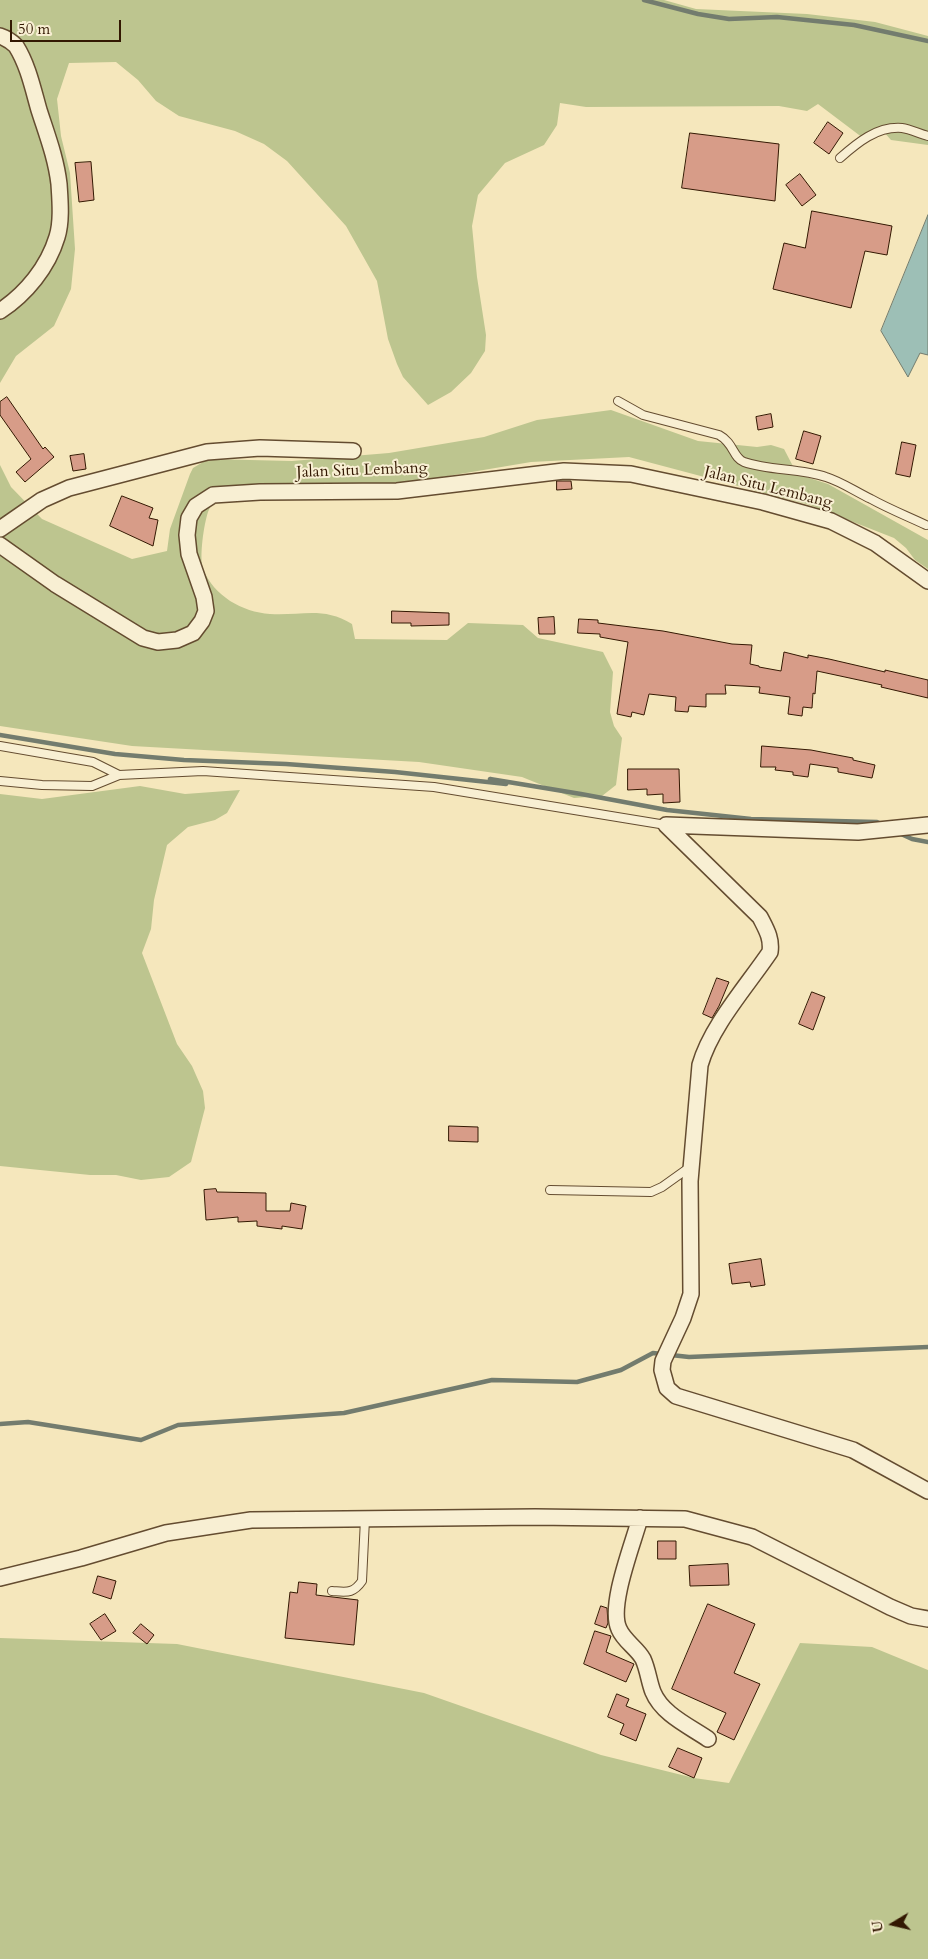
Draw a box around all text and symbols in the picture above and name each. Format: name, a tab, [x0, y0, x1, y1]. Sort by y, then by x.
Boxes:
scale bar	[12, 10, 124, 42]
text: 50 m	[18, 19, 50, 39]
street label: Jalan Situ Lembang	[296, 459, 428, 483]
street label: Jalan Situ Lembang	[702, 463, 834, 513]
north arrow	[868, 1899, 918, 1949]
text: U	[867, 1919, 888, 1934]

